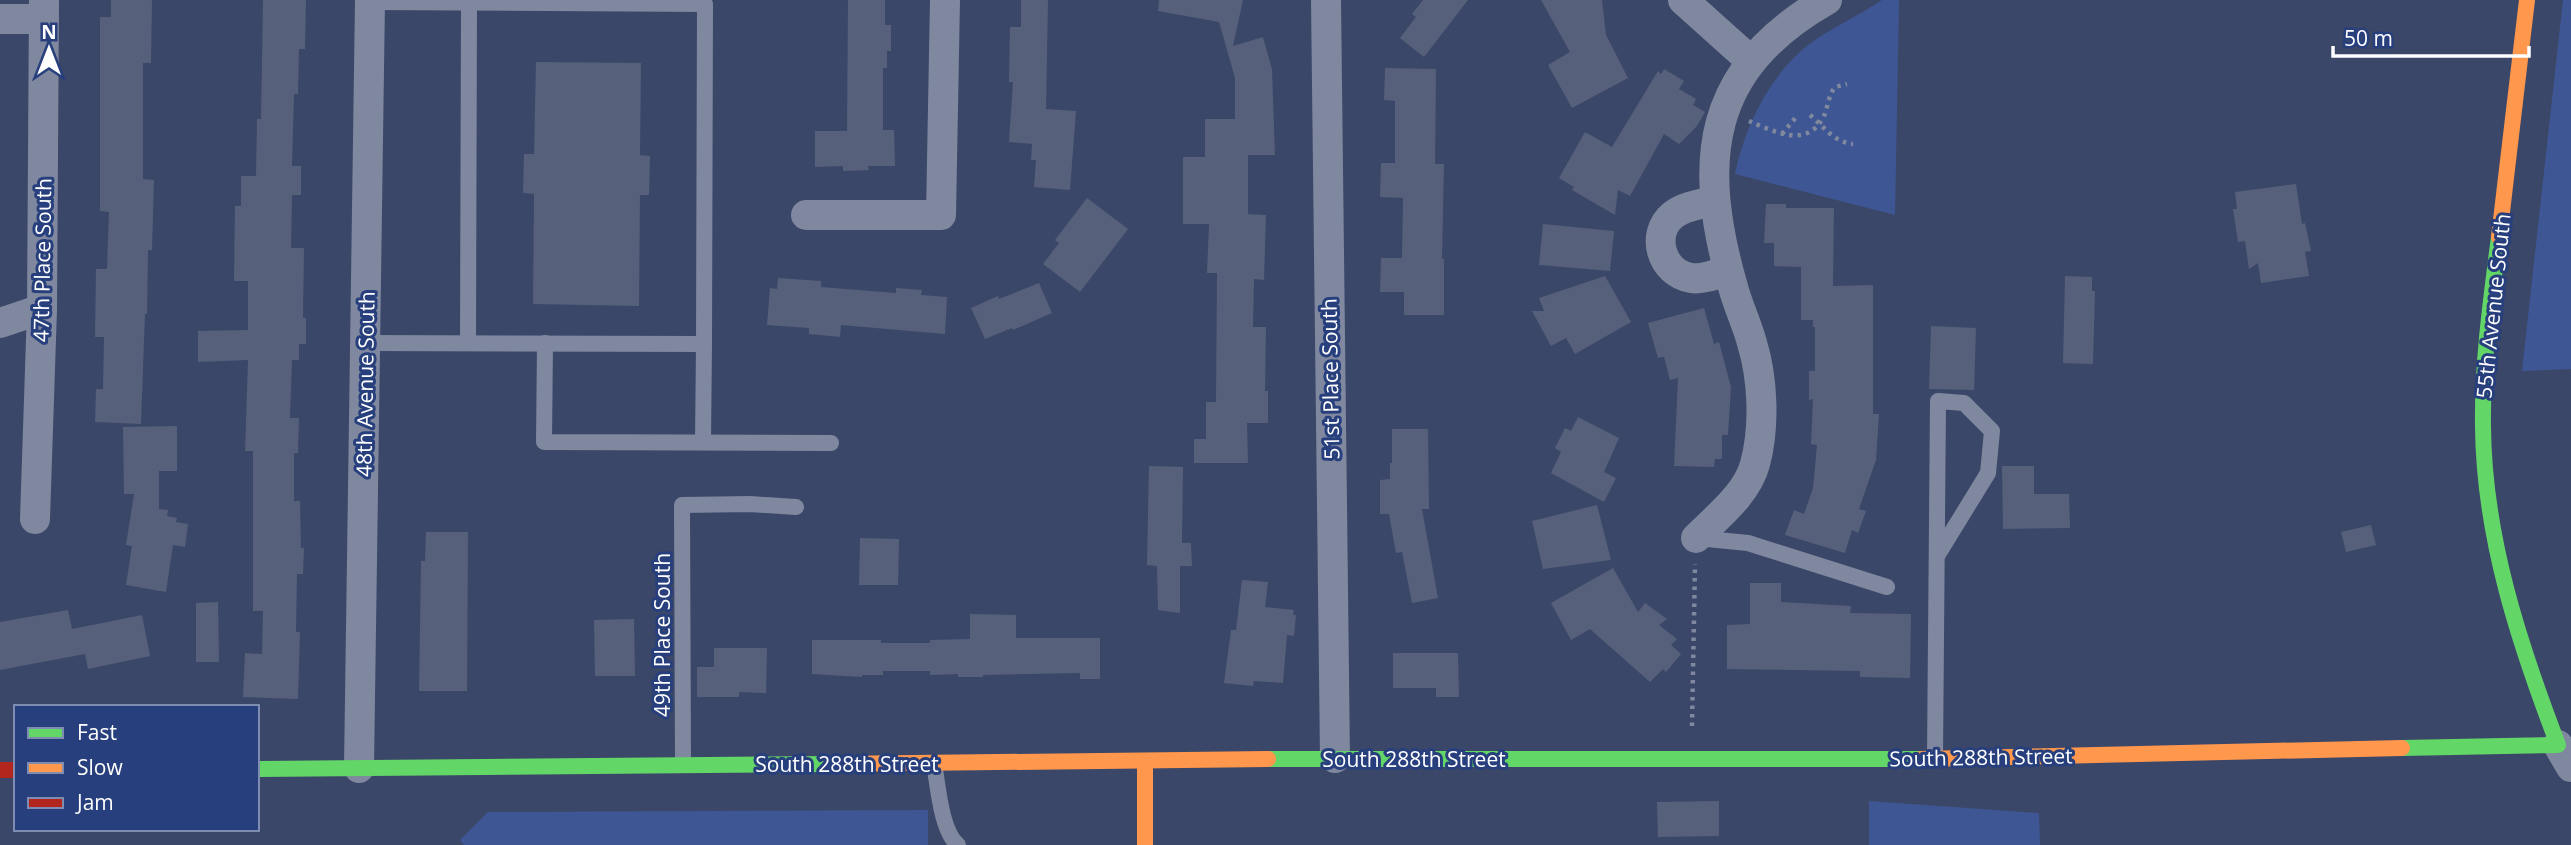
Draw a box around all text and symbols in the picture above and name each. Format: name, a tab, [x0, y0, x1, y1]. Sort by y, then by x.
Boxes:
north arrow	[14, 14, 84, 84]
scale bar	[2333, 14, 2529, 58]
text: N	[41, 19, 57, 45]
text: 50 m	[2344, 24, 2393, 52]
street label: 47th Place South	[27, 178, 57, 342]
street label: 55th Avenue South	[2469, 212, 2517, 400]
street label: 48th Avenue South	[349, 291, 381, 477]
street label: 51st Place South	[1315, 298, 1345, 460]
street label: 49th Place South	[648, 553, 676, 717]
legend	[14, 705, 259, 831]
text: Fast	[77, 718, 117, 746]
street label: South 288th Street	[1889, 741, 2073, 773]
street label: South 288th Street	[1322, 745, 1506, 773]
street label: South 288th Street	[755, 750, 939, 778]
text: Slow	[77, 753, 123, 781]
text: Jam	[75, 788, 114, 816]

